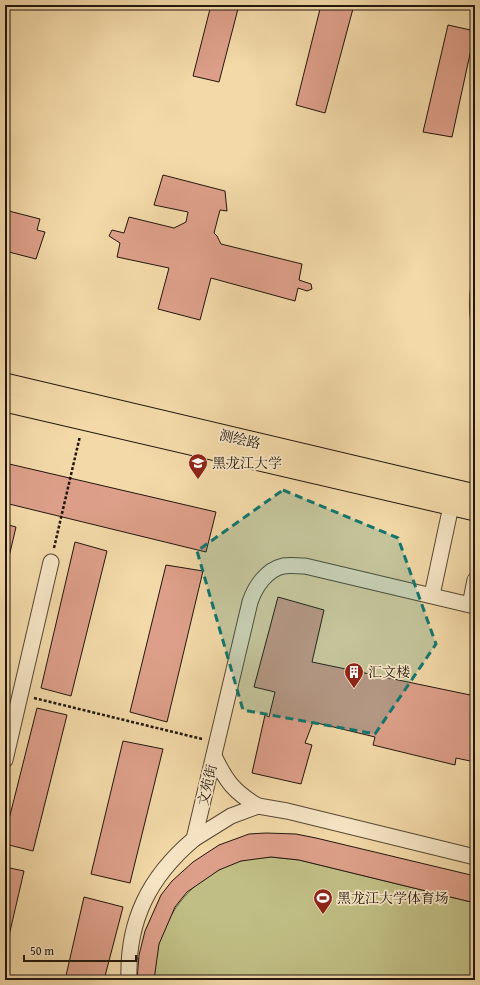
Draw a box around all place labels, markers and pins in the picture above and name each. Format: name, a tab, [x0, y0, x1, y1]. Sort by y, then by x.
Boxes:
school or university icon: 黑龙江大学	[187, 452, 209, 480]
place label: 黑龙江大学	[212, 453, 282, 473]
building icon: 汇文楼	[343, 661, 365, 689]
place label: 汇文楼	[368, 662, 410, 682]
sports icon: 黑龙江大学体育场	[312, 887, 334, 915]
place label: 黑龙江大学体育场	[337, 888, 449, 908]

